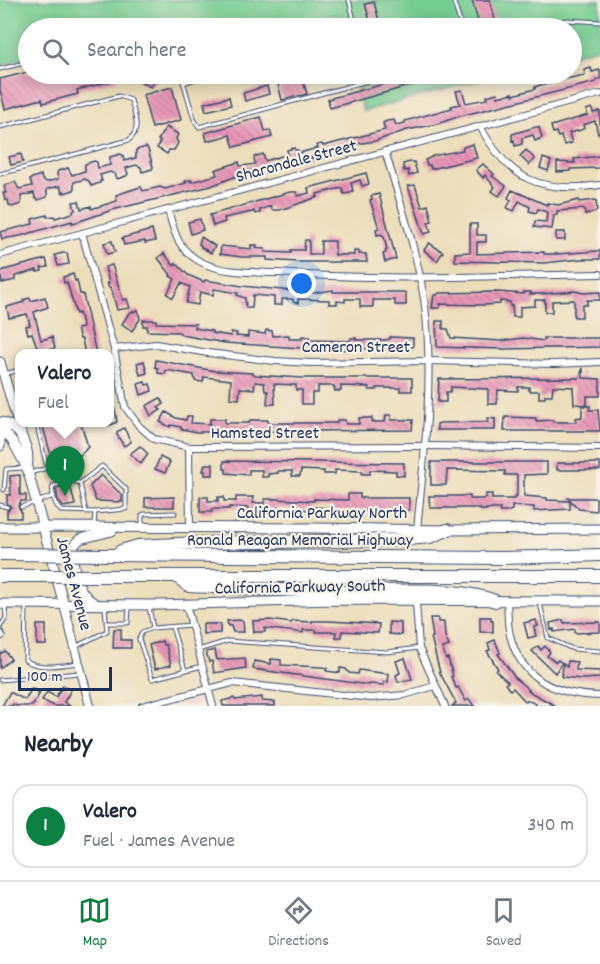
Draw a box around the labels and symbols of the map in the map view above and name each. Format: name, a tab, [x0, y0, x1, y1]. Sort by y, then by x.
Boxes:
street label: Sharondale Street	[233, 134, 360, 191]
your location	[287, 269, 316, 298]
street label: Cameron Street	[302, 336, 411, 361]
street label: Hamsted Street	[211, 422, 320, 447]
pin: 1	[46, 446, 84, 496]
street label: California Parkway North	[237, 502, 407, 527]
street label: Ronald Reagan Memorial Highway	[187, 529, 414, 554]
street label: James Avenue	[48, 534, 97, 633]
street label: California Parkway South	[214, 575, 386, 602]
scale bar	[18, 664, 112, 692]

